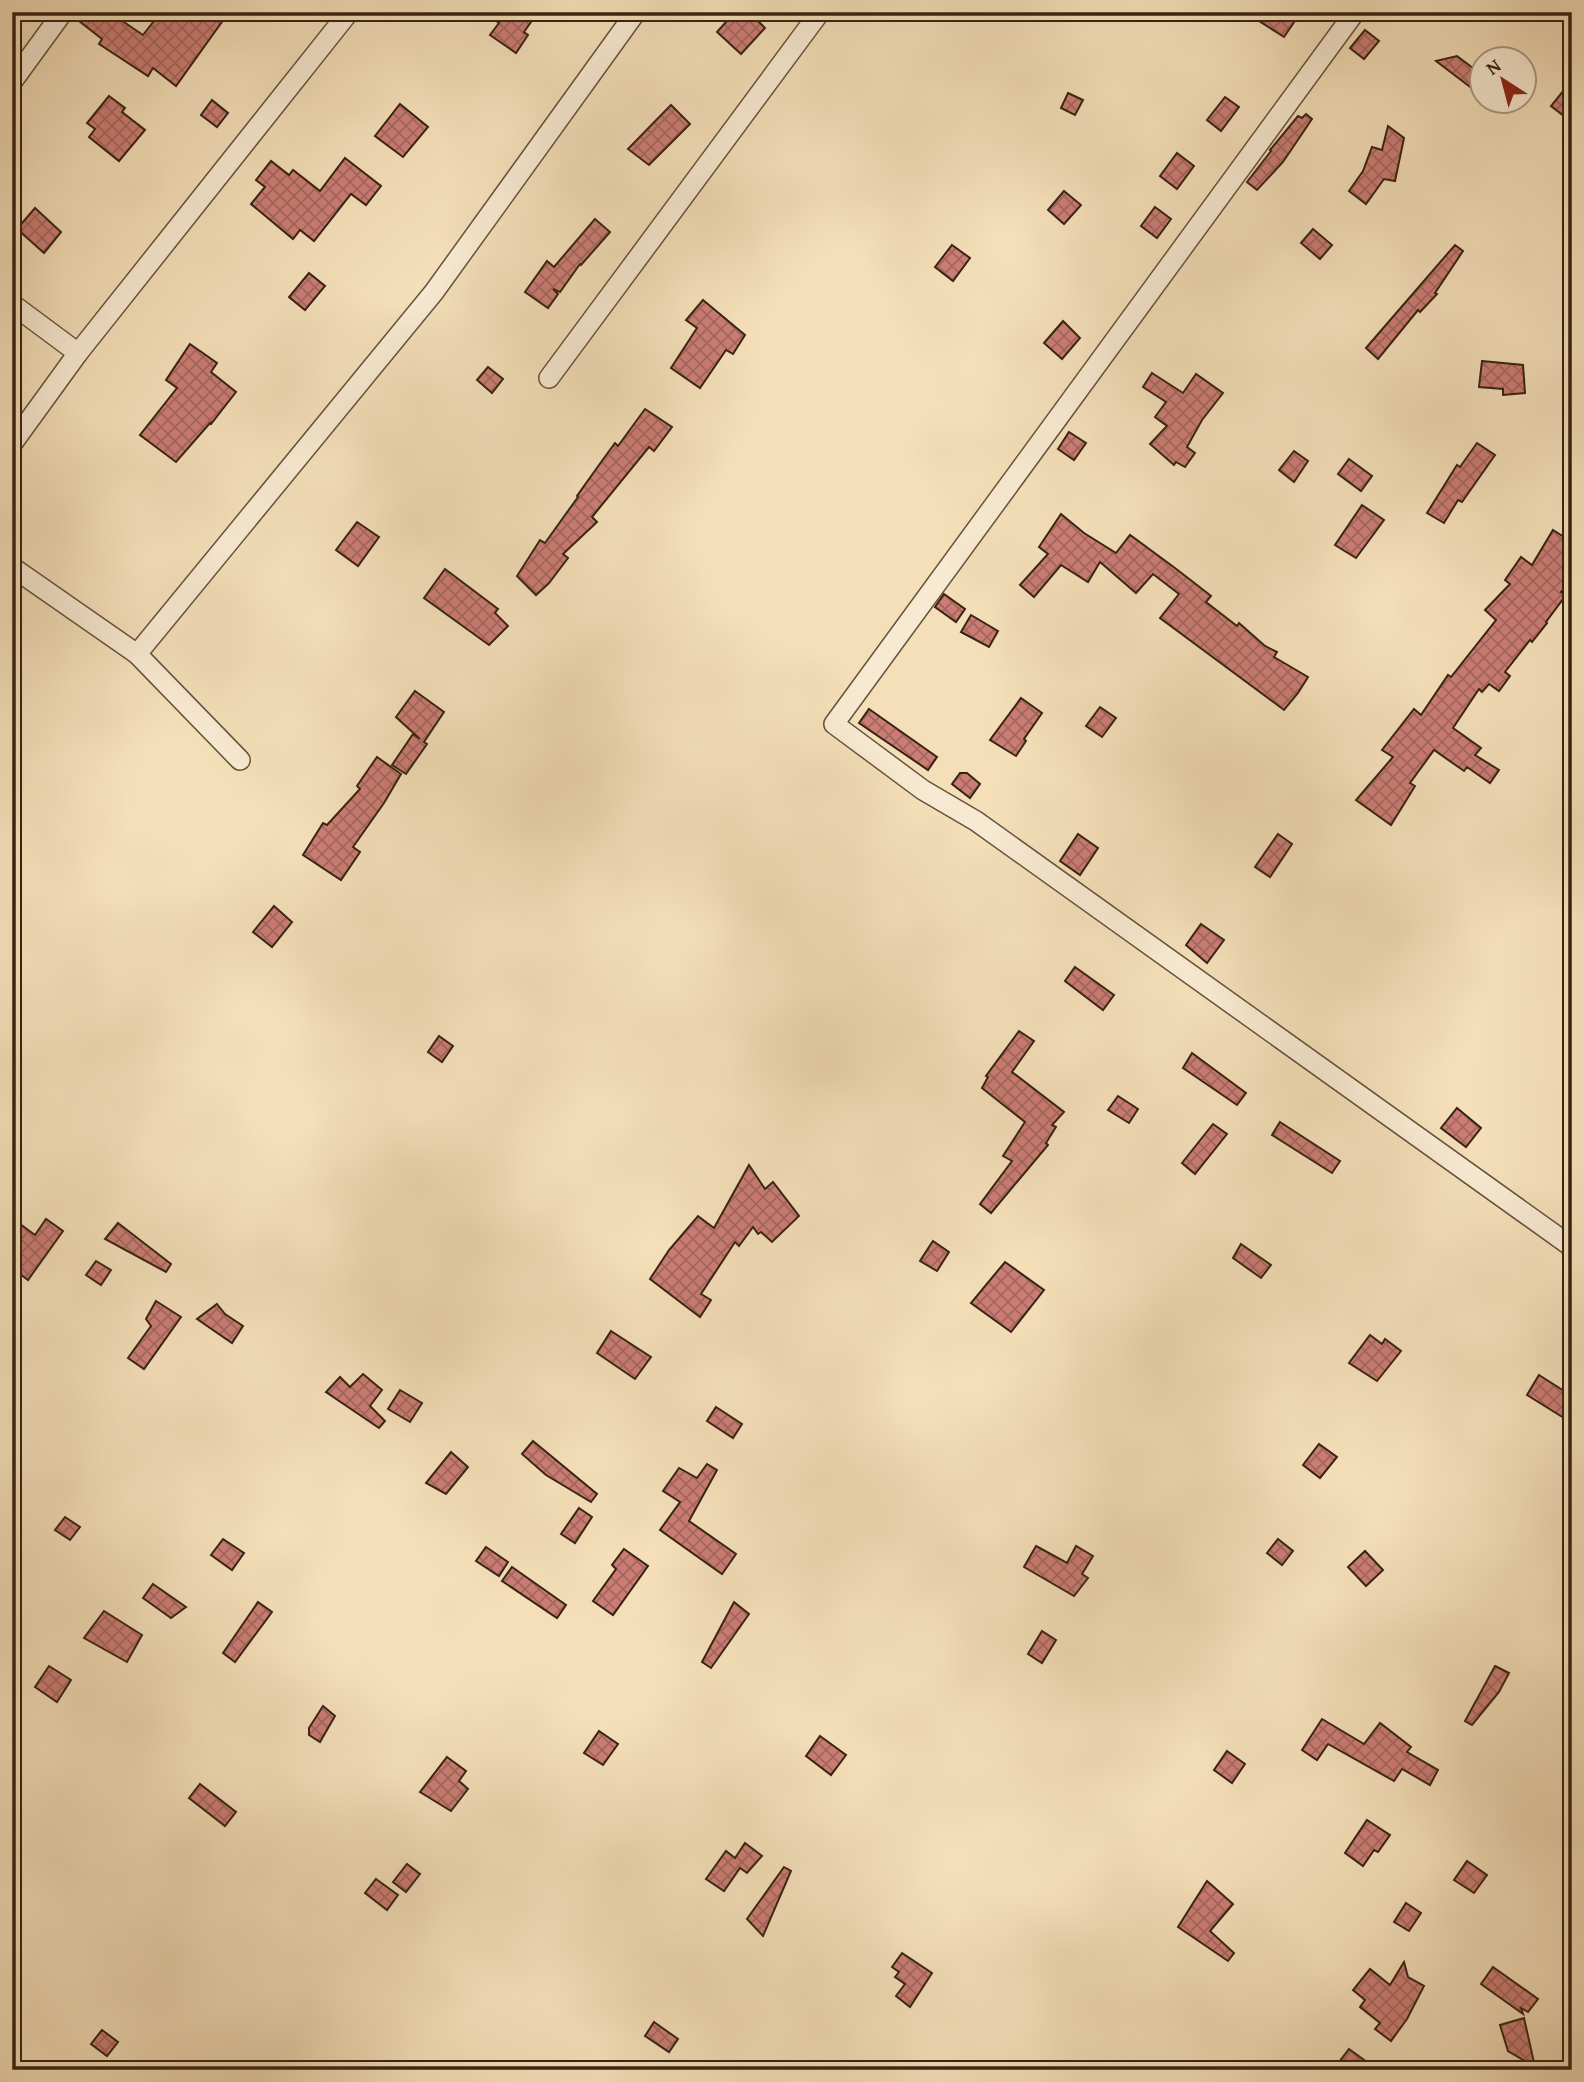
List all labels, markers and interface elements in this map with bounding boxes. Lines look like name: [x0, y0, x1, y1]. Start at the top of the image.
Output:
north arrow: [1468, 46, 1538, 116]
text: N: [1480, 51, 1507, 81]

